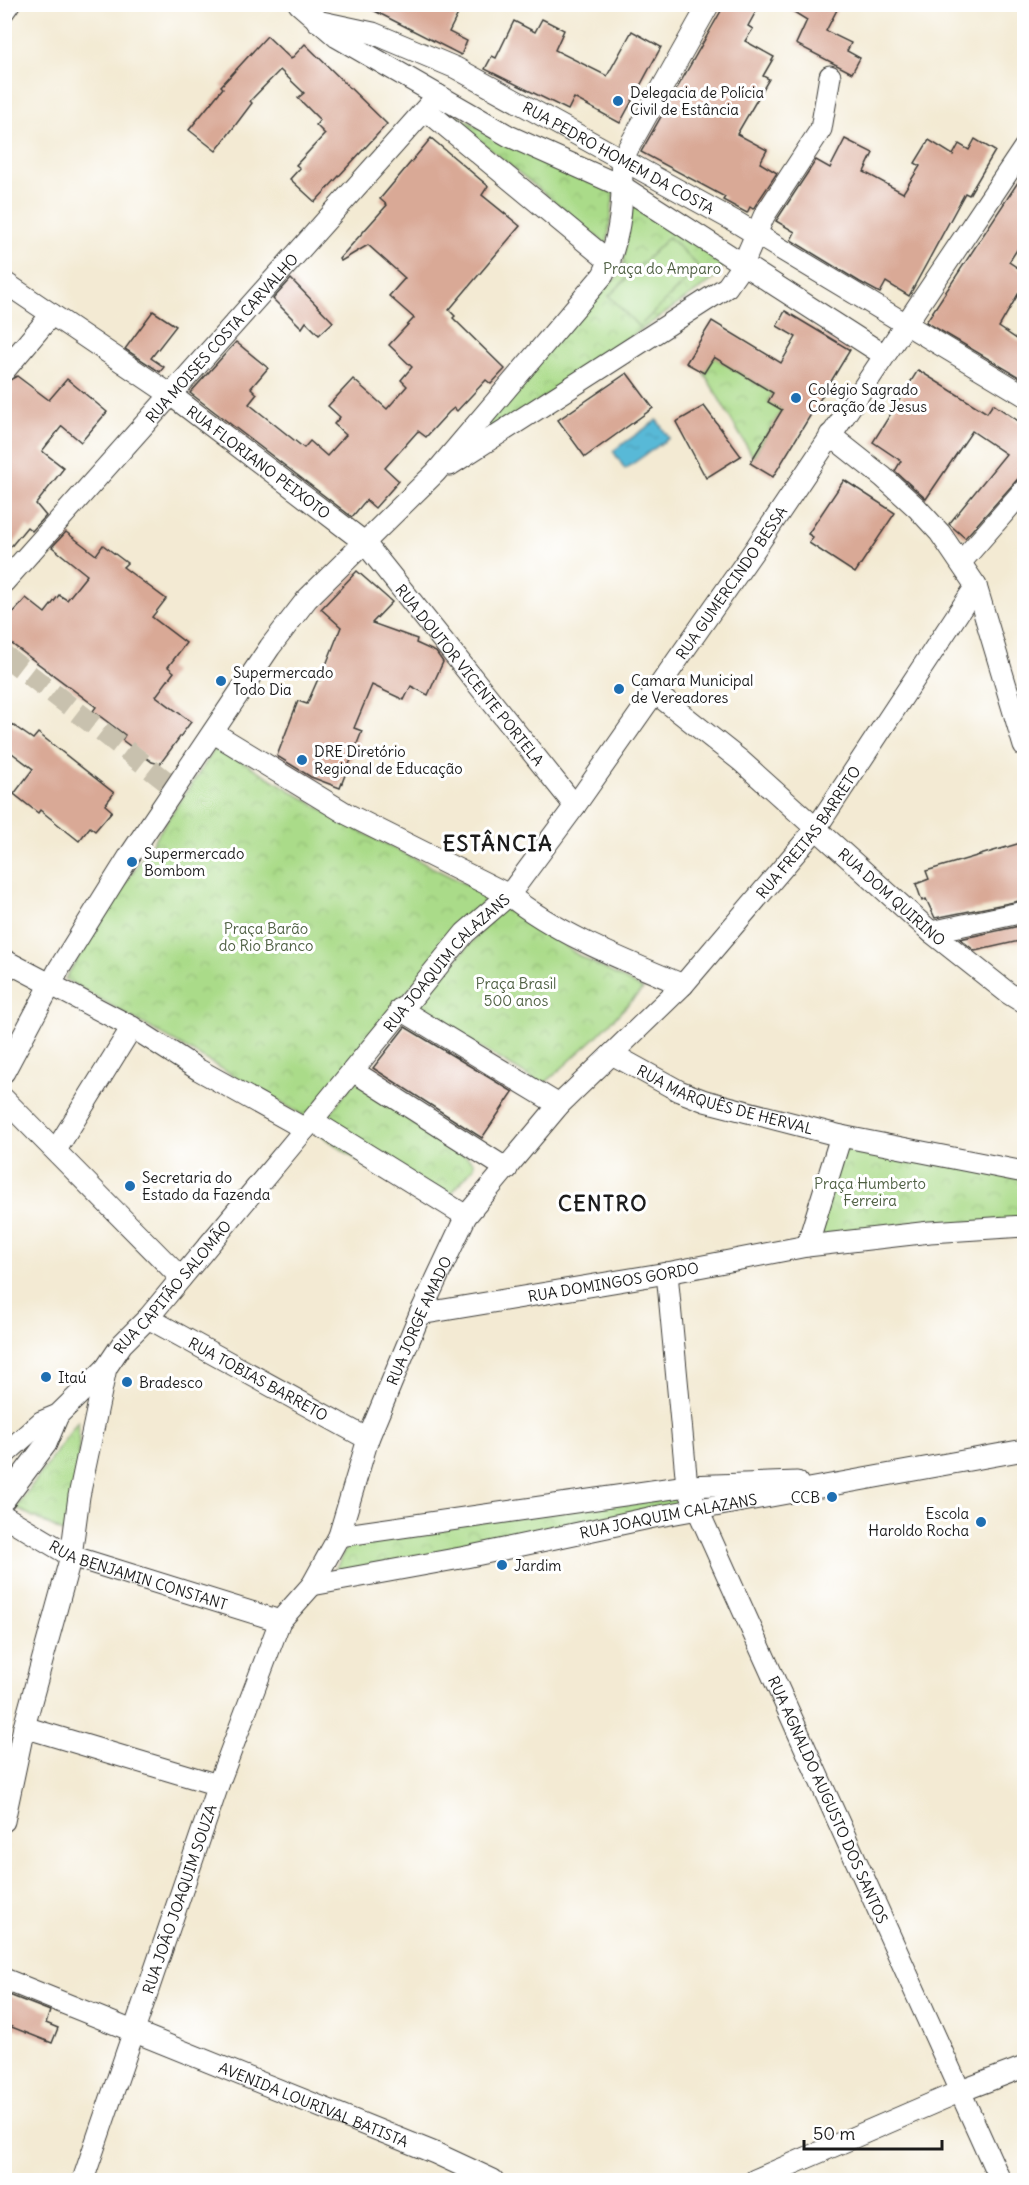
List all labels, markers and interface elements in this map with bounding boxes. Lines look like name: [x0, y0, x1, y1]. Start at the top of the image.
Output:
place label: Delegacia de Polícia Civil de Estância: [630, 83, 764, 119]
marker: Delegacia de Polícia Civil de Estância: [611, 94, 625, 108]
street label: RUA PEDRO HOMEM DA COSTA: [520, 97, 718, 218]
street label: RUA MOISES COSTA CARVALHO: [141, 249, 302, 426]
park label: Praça do Amparo: [603, 259, 721, 278]
place label: Colégio Sagrado Coração de Jesus: [808, 380, 927, 416]
marker: Colégio Sagrado Coração de Jesus: [789, 391, 803, 405]
street label: RUA FLORIANO PEIXOTO: [183, 401, 334, 523]
street label: RUA GUMERCINDO BESSA: [671, 502, 791, 663]
street label: RUA DOUTOR VICENTE PORTELA: [392, 580, 548, 769]
place label: Supermercado Todo Dia: [233, 663, 333, 699]
place label: Camara Municipal de Vereadores: [631, 671, 753, 707]
marker: Supermercado Todo Dia: [214, 674, 228, 688]
marker: Camara Municipal de Vereadores: [612, 682, 626, 696]
place label: DRE Diretório Regional de Educação: [314, 742, 463, 778]
marker: DRE Diretório Regional de Educação: [295, 753, 309, 767]
street label: RUA FREITAS BARRETO: [752, 762, 864, 902]
district label: ESTÂNCIA: [443, 829, 553, 857]
place label: Supermercado Bombom: [144, 844, 244, 880]
street label: RUA DOM QUIRINO: [834, 844, 949, 949]
marker: Supermercado Bombom: [125, 855, 139, 869]
street label: RUA JOAQUIM CALAZANS: [379, 889, 513, 1035]
park label: Praça Barão do Rio Branco: [219, 919, 313, 955]
park label: Praça Brasil 500 anos: [475, 974, 557, 1010]
street label: RUA MARQUÊS DE HERVAL: [634, 1060, 815, 1138]
place label: Secretaria do Estado da Fazenda: [142, 1168, 271, 1204]
park label: Praça Humberto Ferreira: [814, 1174, 926, 1210]
marker: Secretaria do Estado da Fazenda: [123, 1179, 137, 1193]
district label: CENTRO: [558, 1190, 648, 1217]
street label: RUA CAPITÃO SALOMÃO: [109, 1216, 235, 1357]
street label: RUA JORGE AMADO: [382, 1253, 455, 1388]
street label: RUA DOMINGOS GORDO: [526, 1258, 700, 1305]
street label: RUA TOBIAS BARRETO: [185, 1333, 331, 1425]
place label: Itaú: [58, 1368, 87, 1387]
marker: Itaú: [39, 1370, 53, 1384]
place label: Bradesco: [139, 1373, 203, 1392]
marker: Bradesco: [120, 1375, 134, 1389]
place label: CCB: [791, 1488, 820, 1507]
street label: RUA JOAQUIM CALAZANS: [578, 1489, 758, 1542]
marker: CCB: [825, 1490, 839, 1504]
place label: Escola Haroldo Rocha: [868, 1504, 969, 1540]
marker: Escola Haroldo Rocha: [974, 1515, 988, 1529]
street label: RUA BENJAMIN CONSTANT: [46, 1536, 230, 1614]
place label: Jardim: [514, 1556, 561, 1575]
marker: Jardim: [495, 1558, 509, 1572]
street label: RUA AGNALDO AUGUSTO DOS SANTOS: [764, 1673, 892, 1926]
street label: RUA JOÃO JOAQUIM SOUZA: [138, 1802, 220, 1996]
street label: AVENIDA LOURIVAL BATISTA: [216, 2057, 411, 2151]
scale bar: [804, 2113, 942, 2151]
text: 50 m: [813, 2122, 855, 2145]

